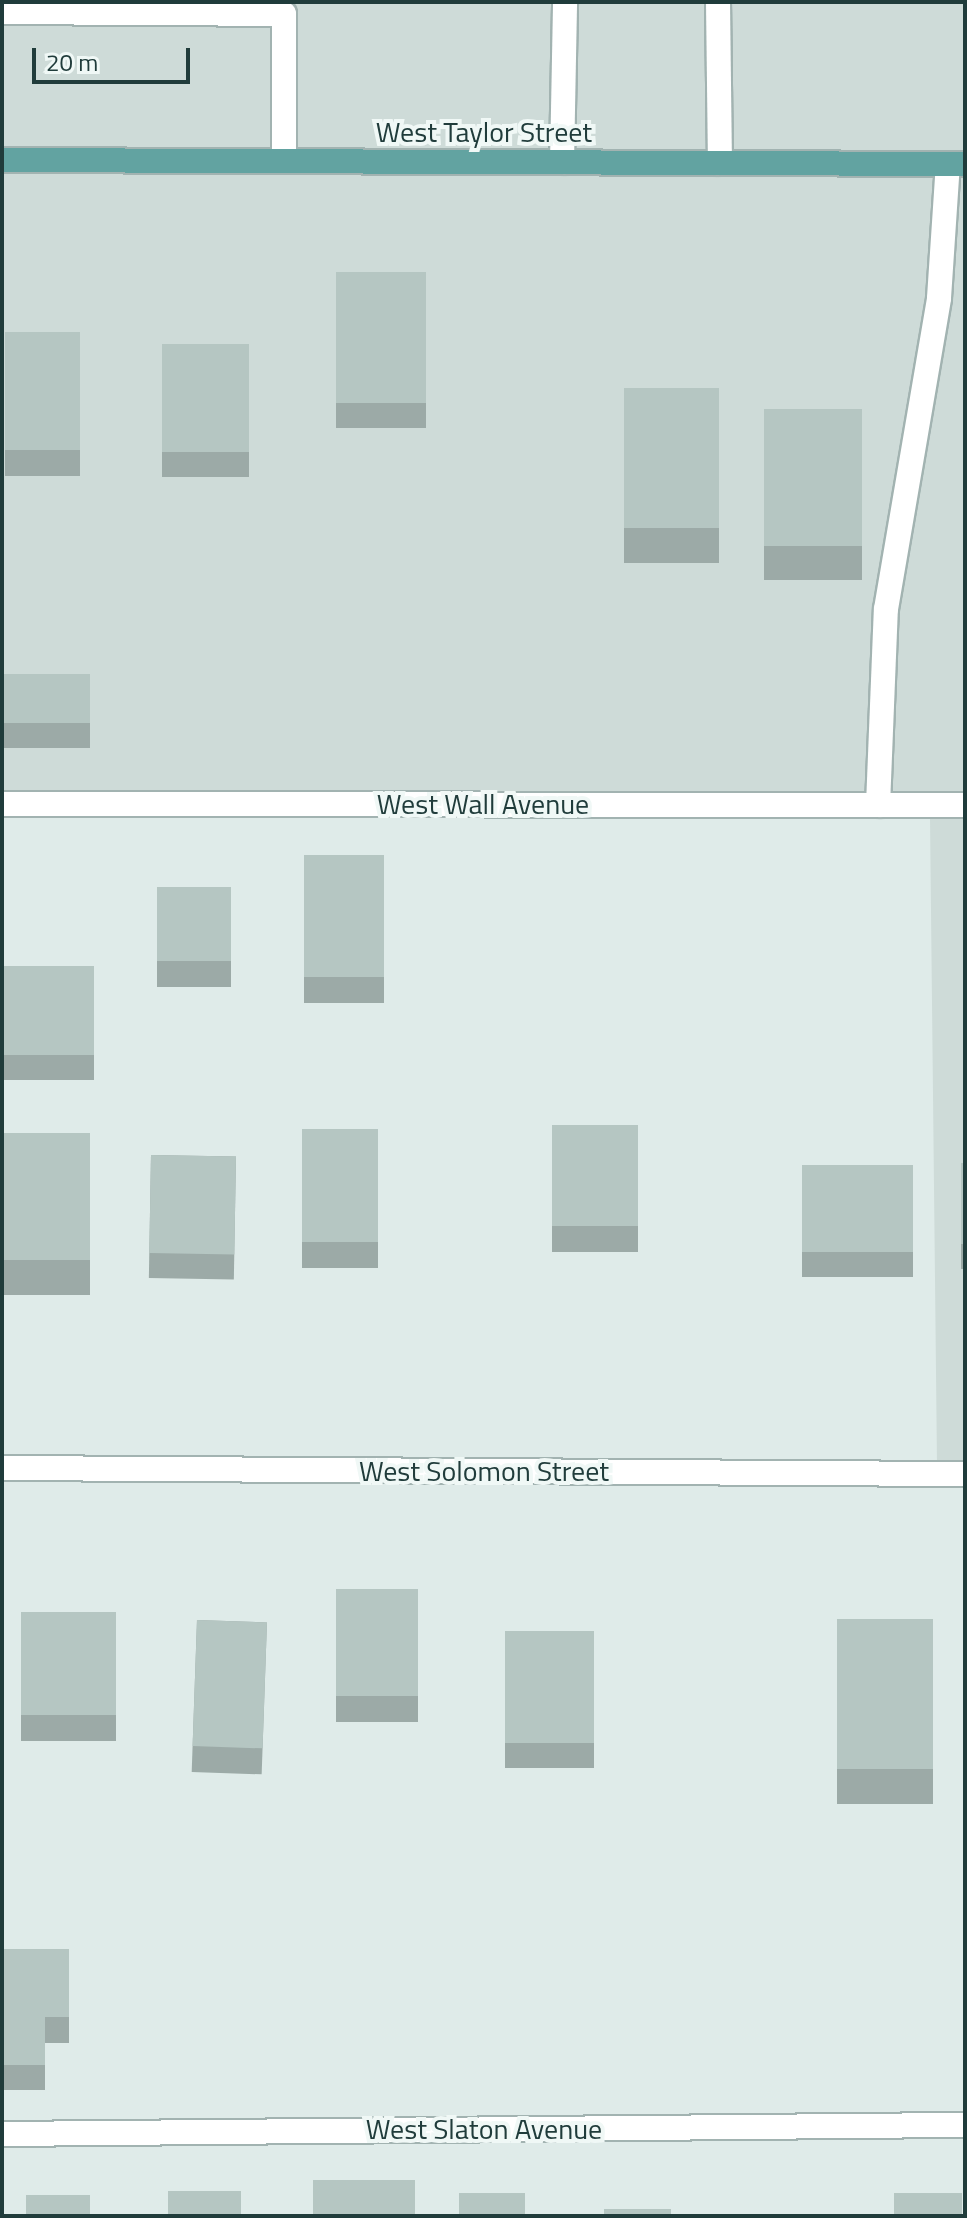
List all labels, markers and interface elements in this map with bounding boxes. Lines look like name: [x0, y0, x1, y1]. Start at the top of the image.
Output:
scale bar: [36, 32, 194, 82]
text: 20 m: [46, 44, 98, 80]
street label: West Taylor Street: [376, 115, 592, 149]
street label: West Wall Avenue: [377, 787, 589, 821]
street label: West Solomon Street: [359, 1454, 609, 1488]
street label: West Slaton Avenue: [366, 2112, 602, 2146]

